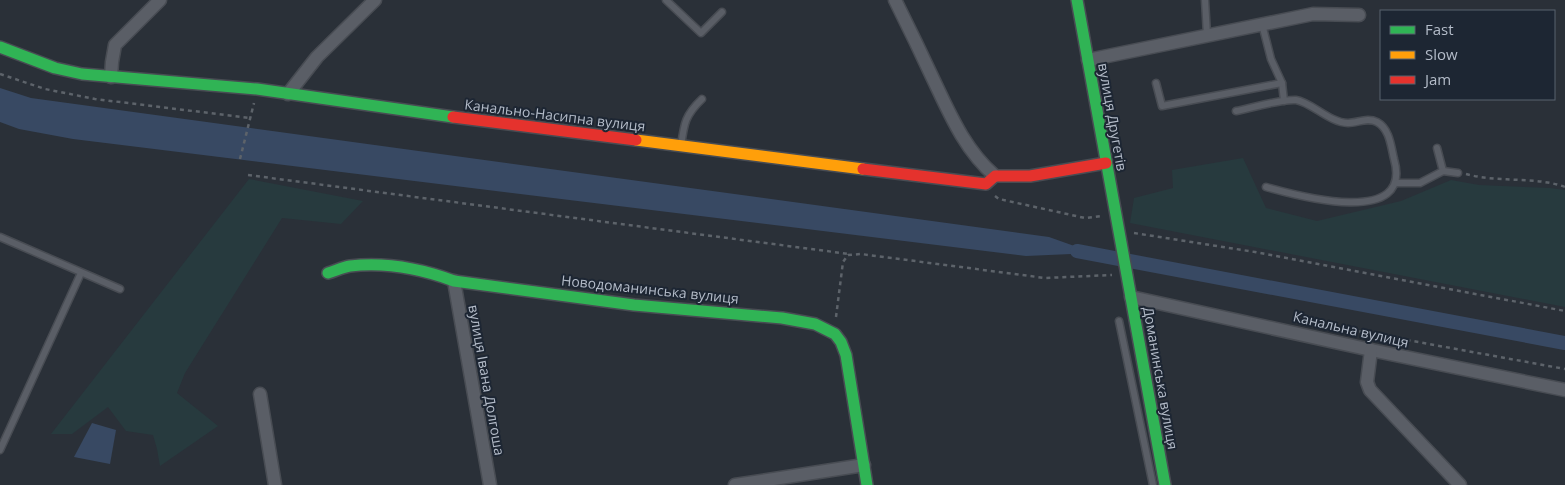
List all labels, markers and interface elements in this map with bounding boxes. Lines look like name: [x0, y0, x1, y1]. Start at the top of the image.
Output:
legend: [1380, 10, 1555, 100]
text: Fast: [1425, 19, 1454, 39]
text: Slow: [1425, 44, 1458, 64]
street label: вулиця Другетів: [1094, 62, 1132, 172]
text: Jam: [1423, 69, 1451, 89]
street label: Канально-Насипна вулиця: [463, 94, 647, 136]
street label: Новодоманинська вулиця: [560, 270, 740, 308]
street label: вулиця Івана Долгоша: [464, 303, 510, 457]
street label: Доманинська вулиця: [1139, 305, 1183, 451]
street label: Канальна вулиця: [1291, 306, 1411, 352]

